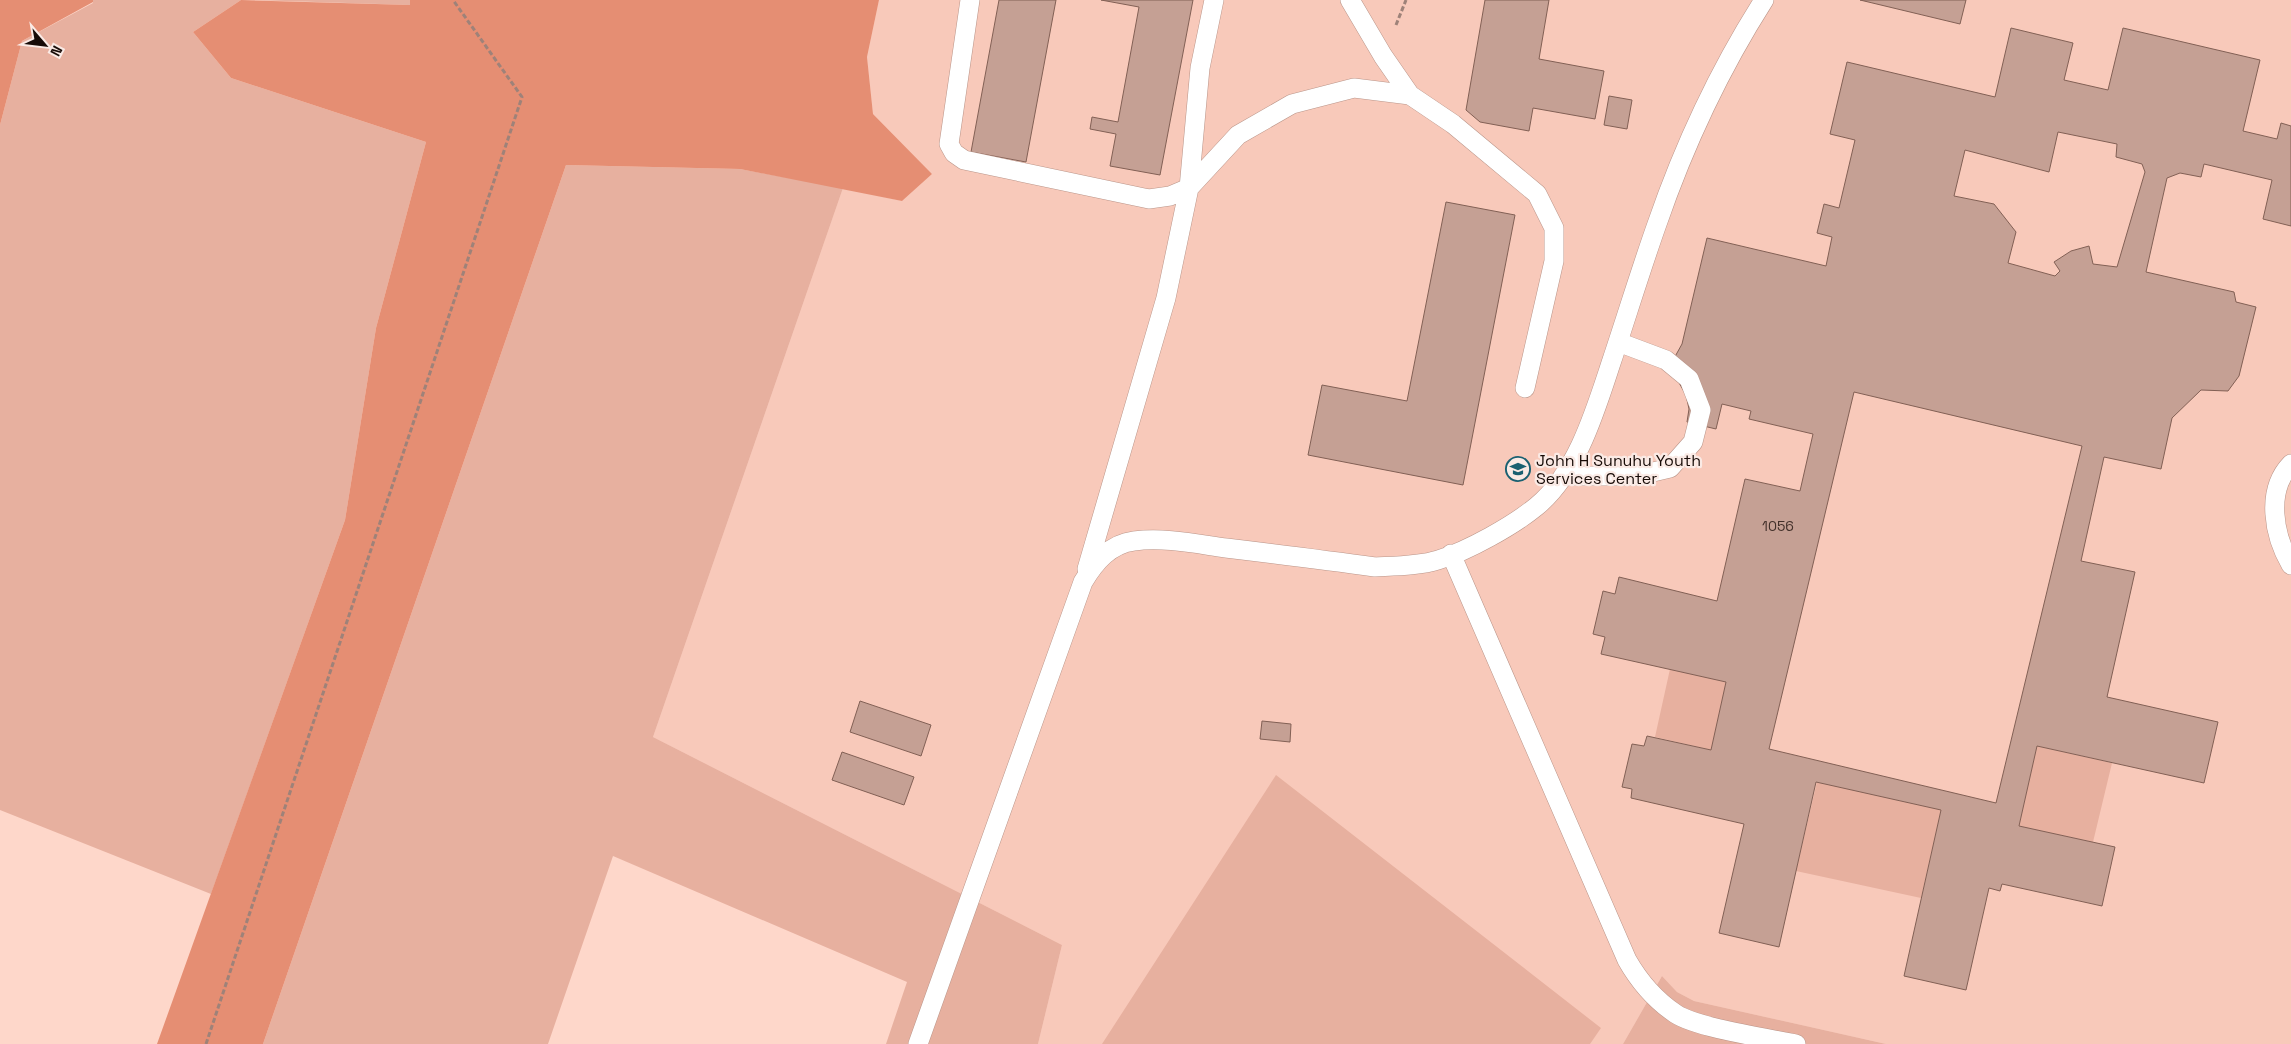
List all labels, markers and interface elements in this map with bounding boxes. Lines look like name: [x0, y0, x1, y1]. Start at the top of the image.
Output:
north arrow: [20, 20, 70, 70]
text: N: [46, 43, 67, 59]
place label: John H Sunuhu Youth Services Center: [1536, 450, 1701, 489]
school or university icon: John H Sunuhu Youth Services Center: [1505, 456, 1531, 482]
house number: 1056: [1762, 517, 1794, 535]

